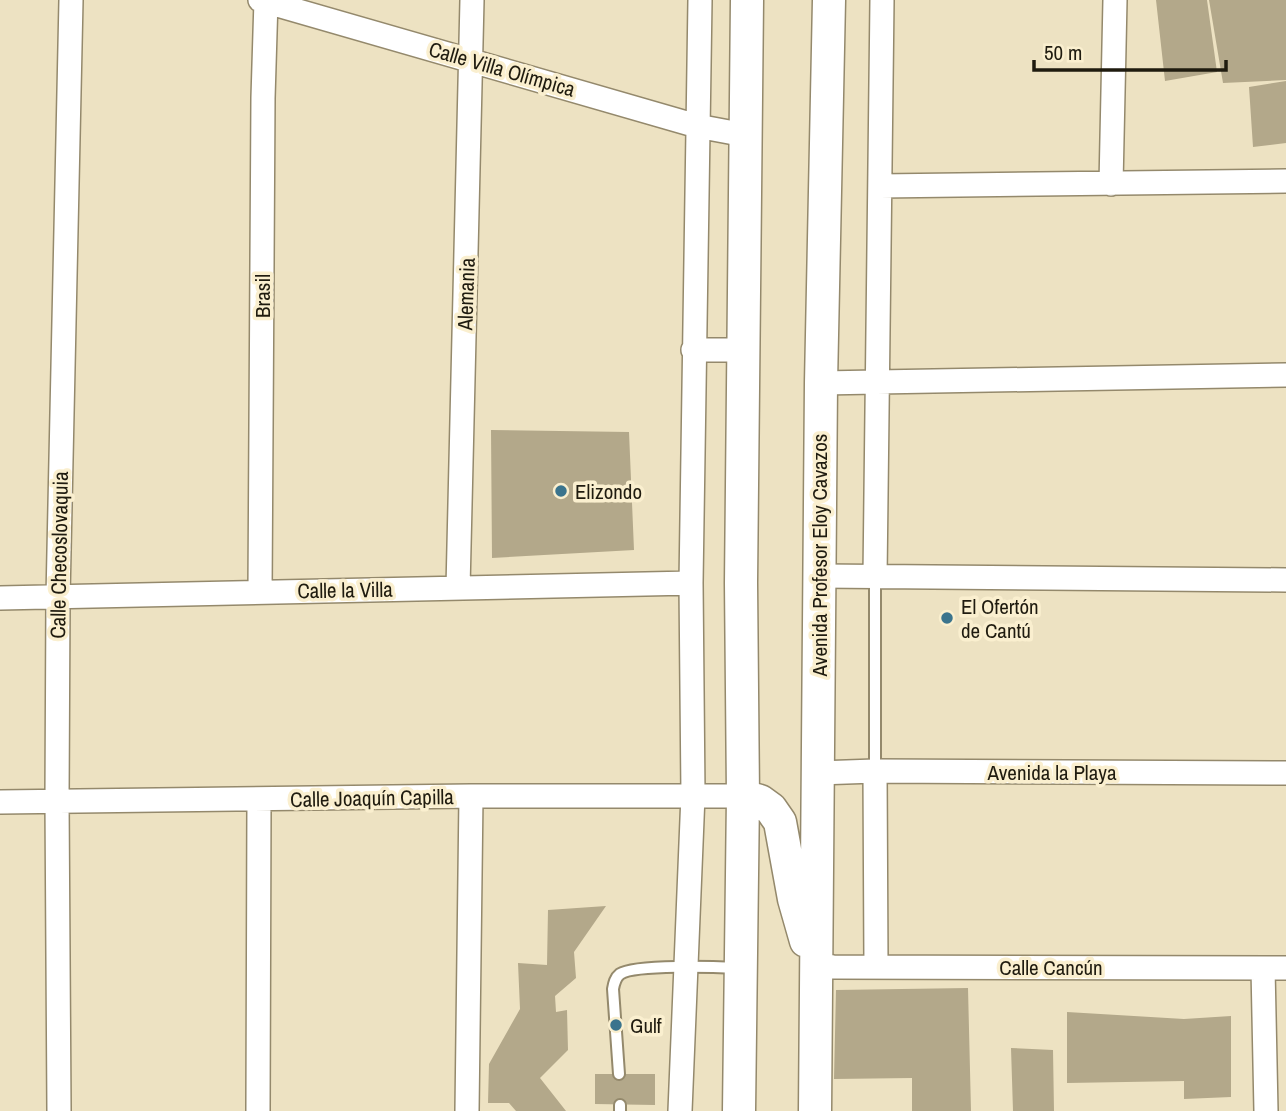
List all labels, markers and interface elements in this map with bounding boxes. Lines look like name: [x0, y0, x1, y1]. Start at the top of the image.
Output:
scale bar: [1034, 28, 1226, 72]
street label: Calle Villa Olímpica: [425, 34, 579, 104]
text: 50 m: [1044, 38, 1082, 67]
street label: Alemania: [450, 257, 482, 332]
street label: Brasil: [248, 274, 277, 318]
street label: Avenida Profesor Eloy Cavazos: [805, 434, 834, 677]
street label: Calle Checoslovaquia: [43, 471, 75, 639]
place label: Elizondo: [575, 477, 642, 506]
marker: Elizondo: [553, 483, 569, 499]
street label: Calle la Villa: [297, 575, 393, 605]
place label: El Ofertón de Cantú: [961, 592, 1039, 645]
marker: El Ofertón de Cantú: [939, 610, 955, 626]
street label: Avenida la Playa: [987, 758, 1117, 787]
street label: Calle Joaquín Capilla: [290, 782, 454, 814]
street label: Calle Cancún: [999, 953, 1103, 982]
place label: Gulf: [630, 1011, 662, 1040]
marker: Gulf: [608, 1017, 624, 1033]

